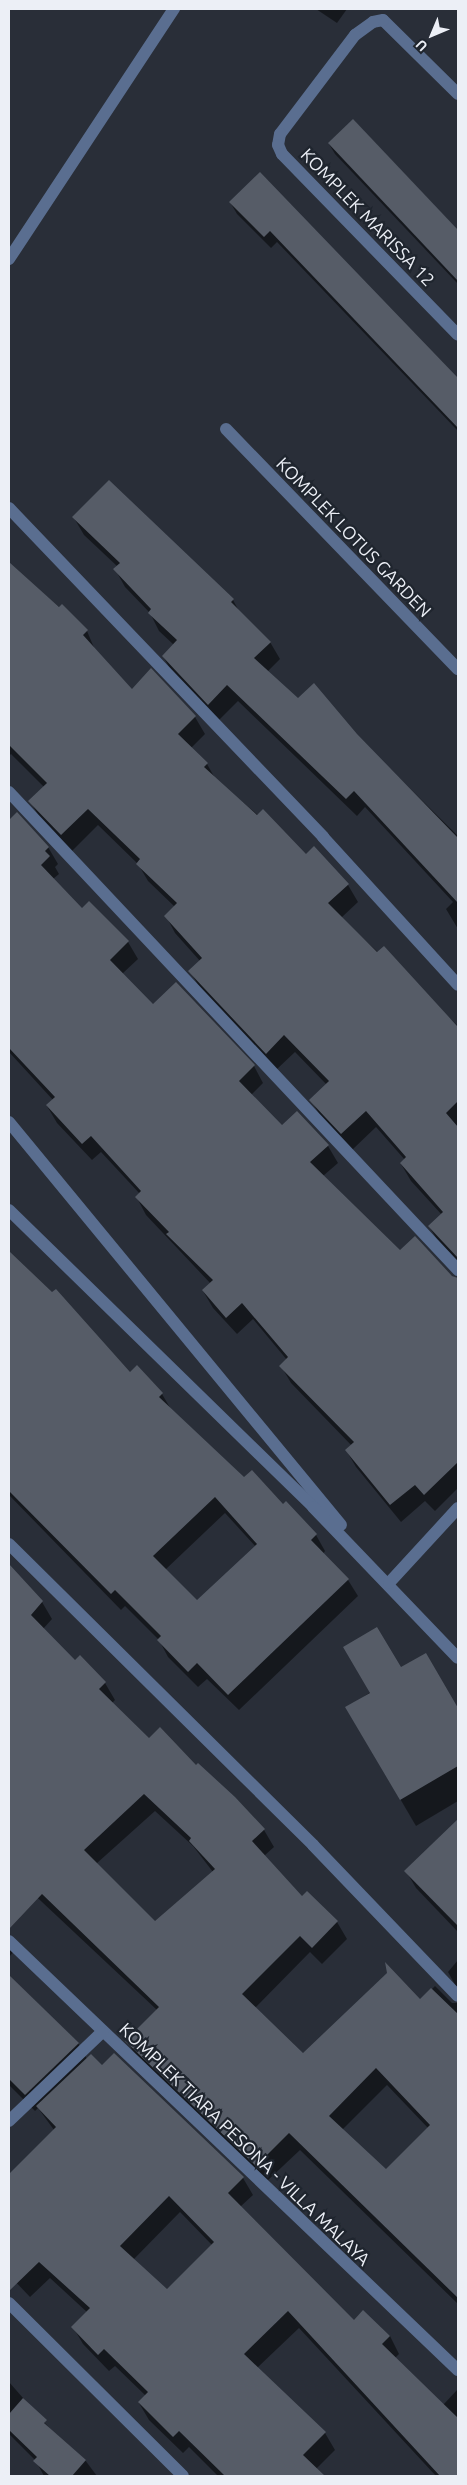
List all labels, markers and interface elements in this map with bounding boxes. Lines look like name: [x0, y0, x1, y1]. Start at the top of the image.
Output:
north arrow: [407, 10, 457, 60]
text: U: [412, 36, 431, 55]
street label: KOMPLEK MARISSA 12: [297, 144, 439, 290]
street label: KOMPLEK LOTUS GARDEN: [272, 453, 436, 621]
street label: KOMPLEK TIARA PESONA - VILLA MALAYA: [115, 2018, 375, 2270]

